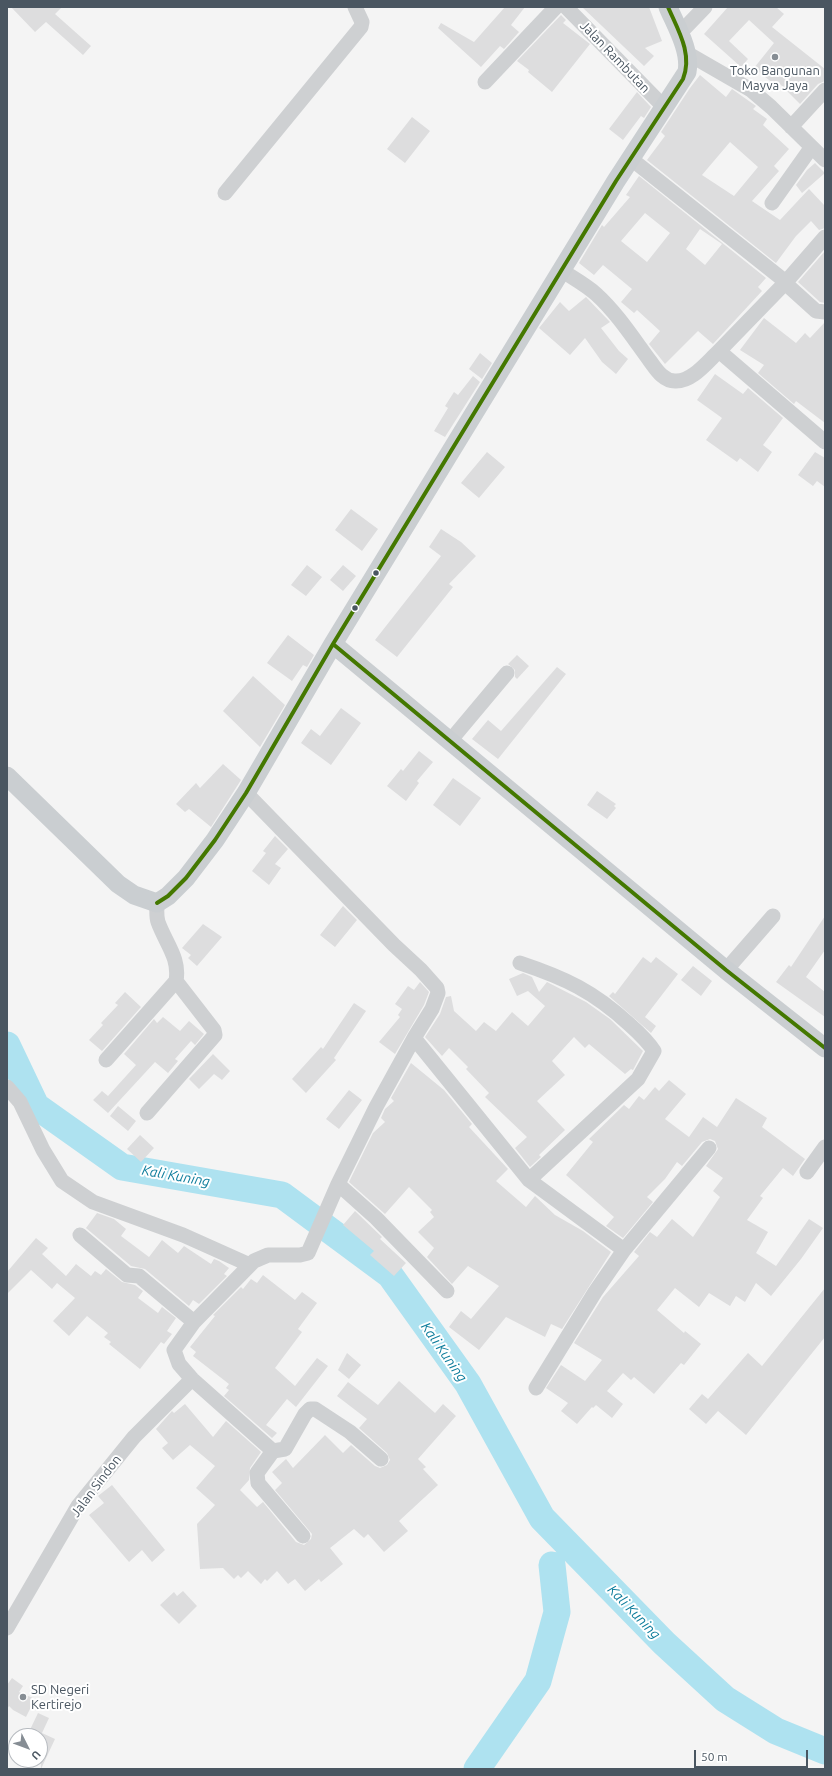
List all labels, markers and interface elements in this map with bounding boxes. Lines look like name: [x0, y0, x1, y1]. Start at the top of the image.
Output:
street label: Jalan Rambutan: [577, 18, 653, 96]
marker: Toko Bangunan Mayva Jaya: [770, 52, 780, 62]
place label: Toko Bangunan Mayva Jaya: [730, 63, 820, 94]
unlabelled marker: [371, 568, 381, 578]
unlabelled marker: [350, 603, 360, 613]
water label: Kali Kuning: [141, 1162, 211, 1190]
water label: Kali Kuning: [417, 1319, 471, 1385]
street label: Jalan Sindon: [68, 1452, 124, 1520]
water label: Kali Kuning: [604, 1581, 664, 1643]
place label: SD Negeri Kertirejo: [31, 1682, 89, 1713]
marker: SD Negeri Kertirejo: [18, 1692, 28, 1702]
north arrow: [8, 1728, 48, 1768]
scale bar: [696, 1742, 810, 1768]
text: U: [29, 1748, 43, 1762]
text: 50 m: [701, 1750, 728, 1763]

